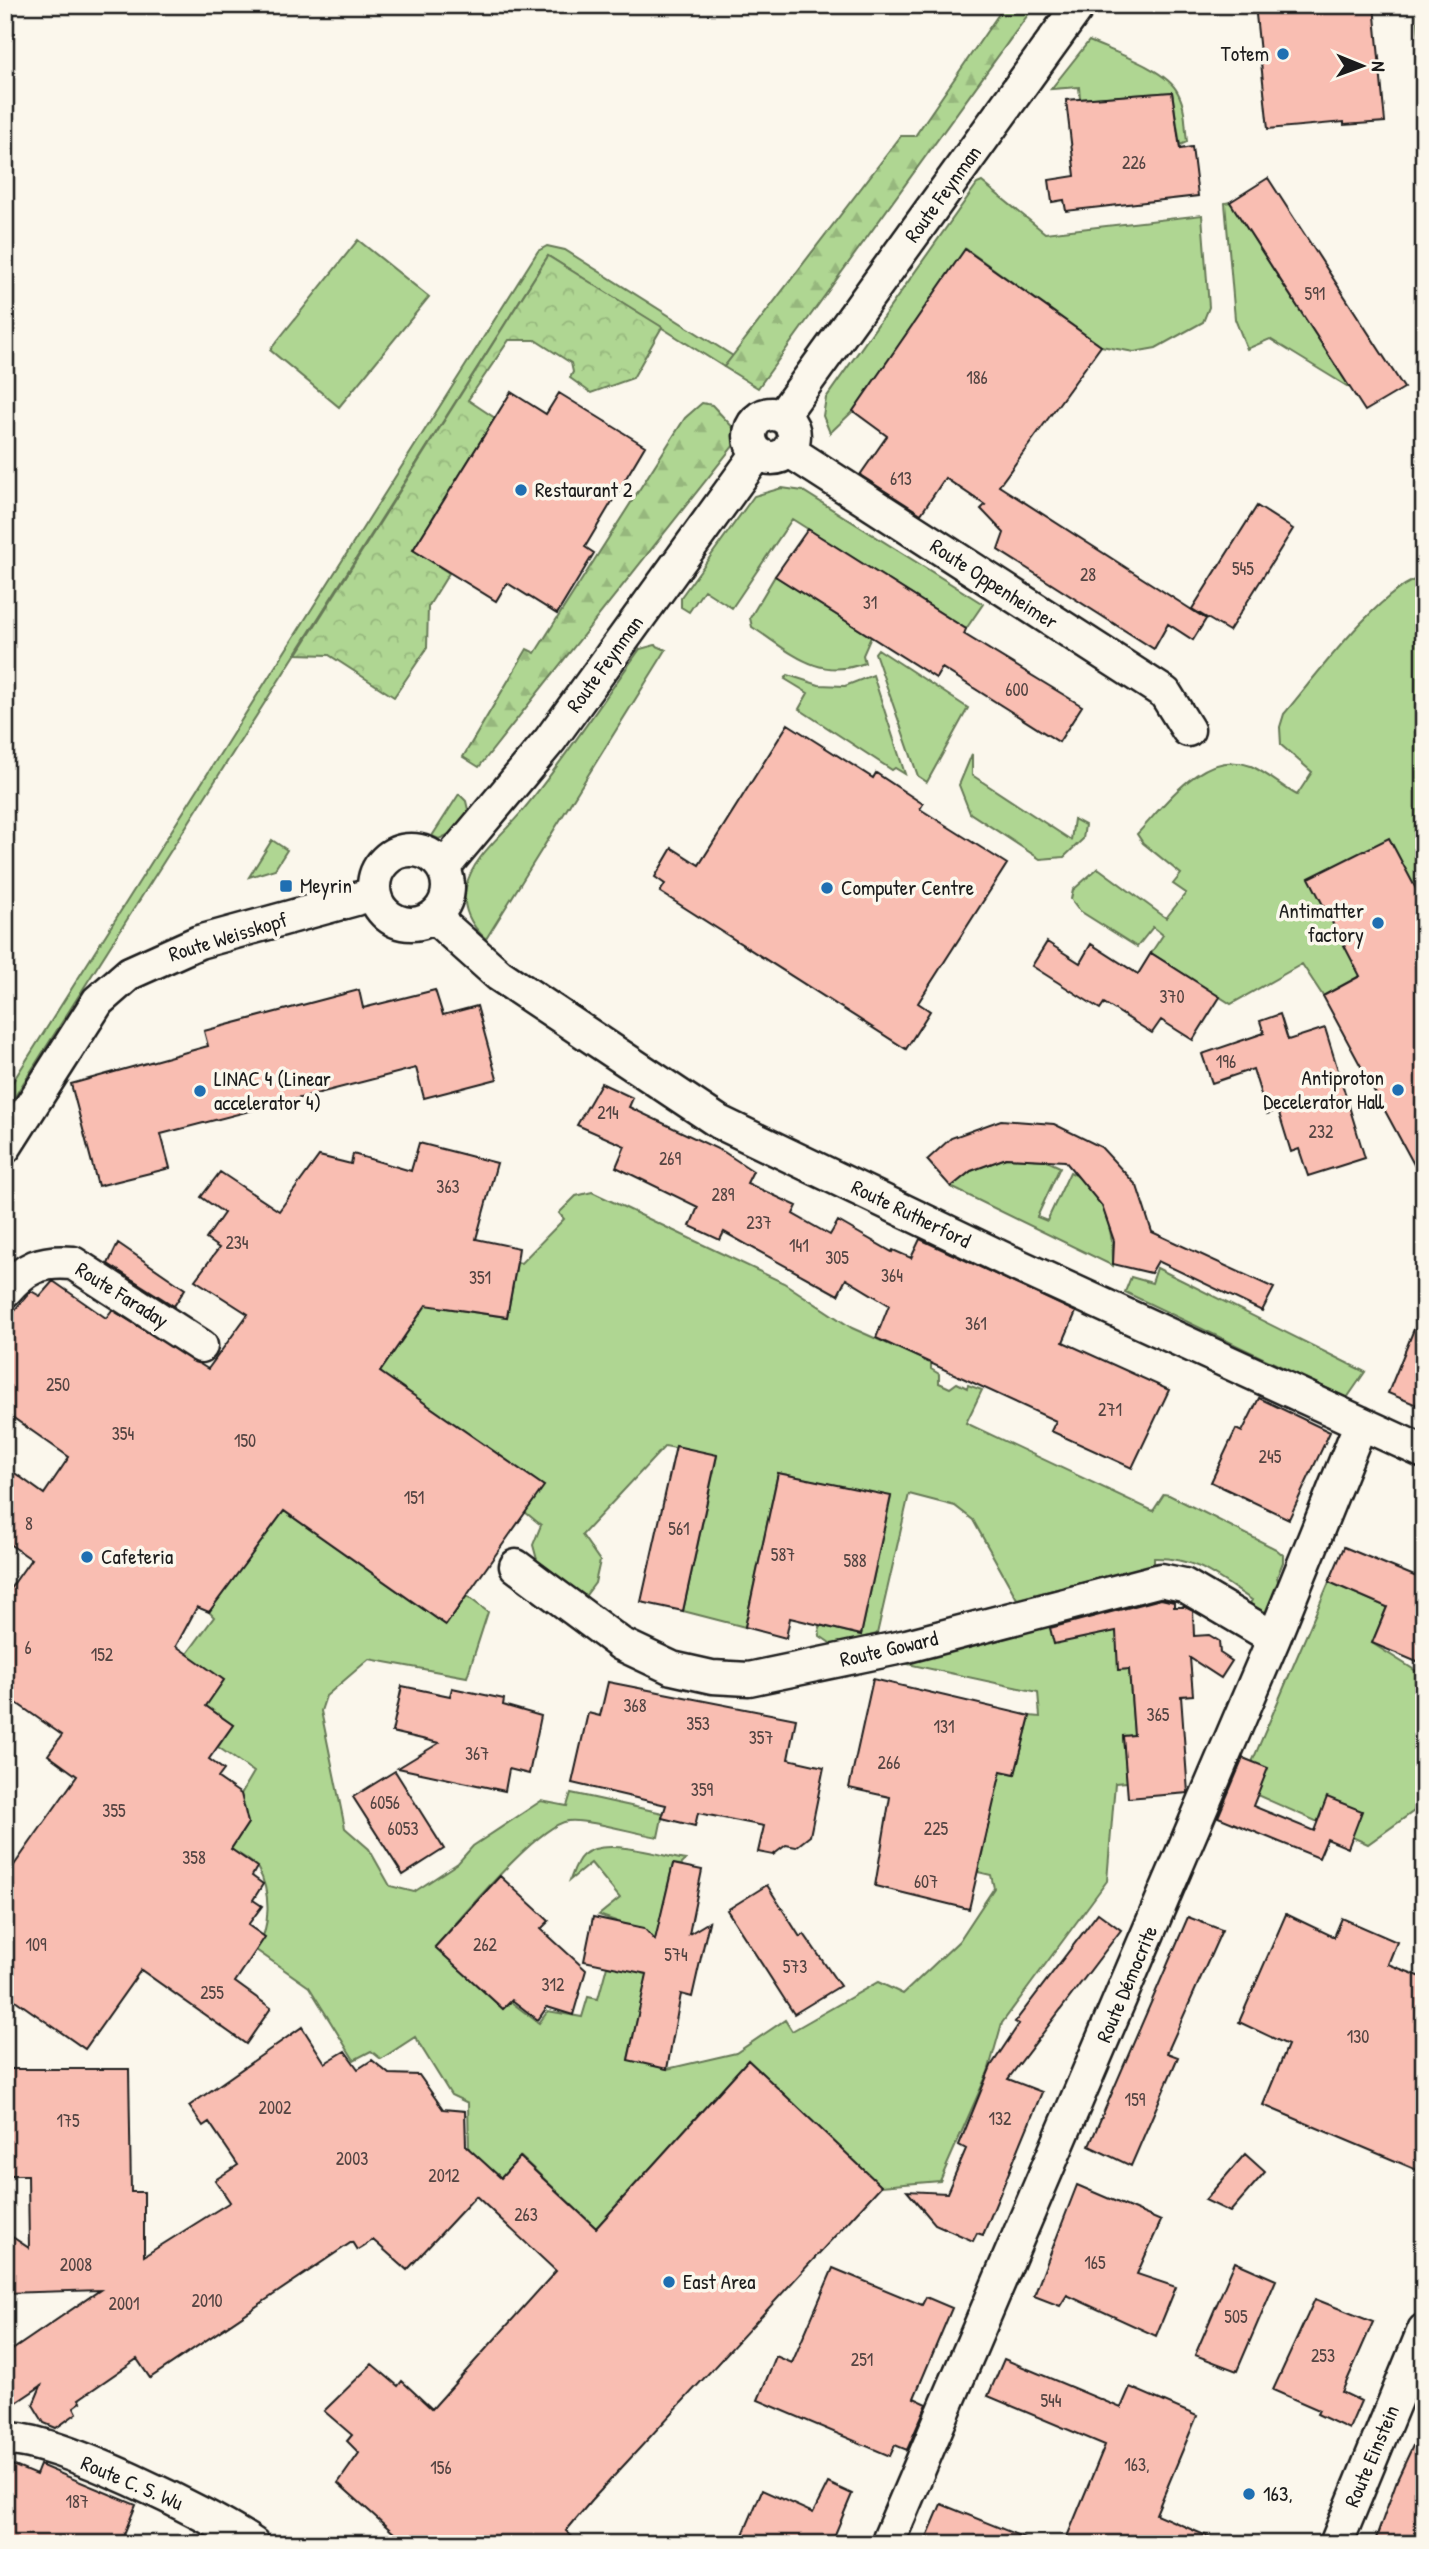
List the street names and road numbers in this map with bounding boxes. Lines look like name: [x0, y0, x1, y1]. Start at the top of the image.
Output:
street label: Route Feynman: [898, 139, 988, 248]
street label: Route Oppenheimer: [925, 531, 1064, 636]
street label: Route Feynman: [560, 609, 650, 718]
street label: Route Weisskopf: [165, 905, 291, 968]
street label: Route Rutherford: [847, 1172, 976, 1255]
street label: Route Faraday: [70, 1255, 174, 1335]
street label: Route Goward: [837, 1623, 941, 1674]
street label: Route Démocrite: [1089, 1921, 1164, 2047]
street label: Route Einstein: [1337, 2400, 1406, 2511]
street label: Route C. S. Wu: [77, 2448, 188, 2517]

